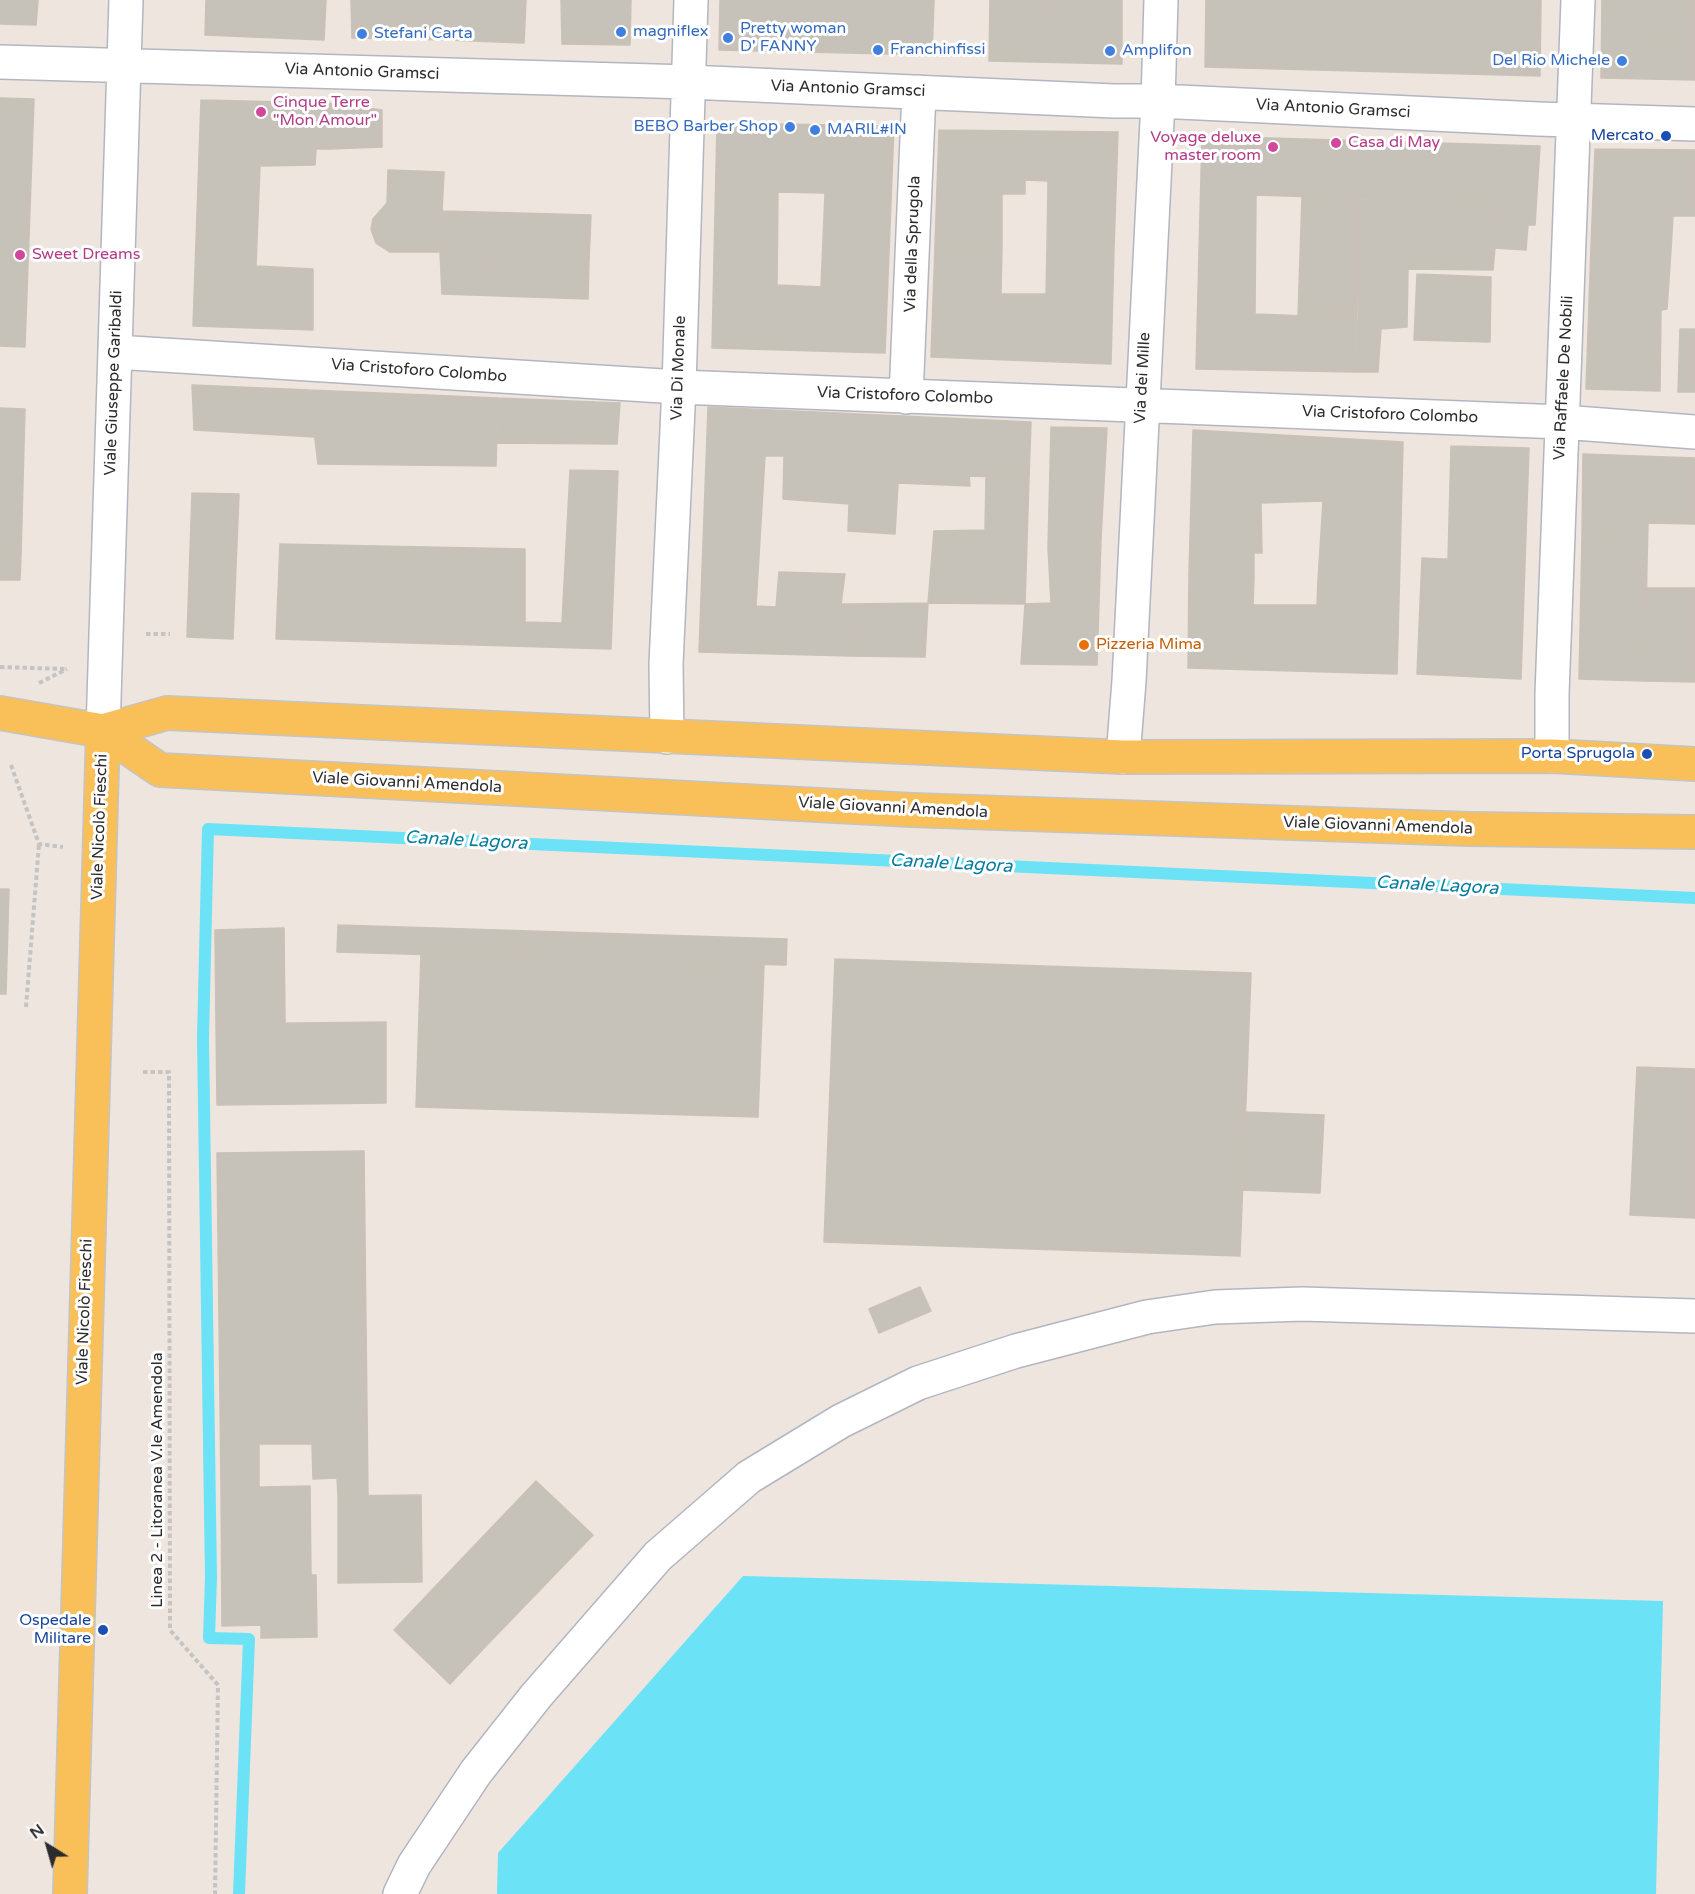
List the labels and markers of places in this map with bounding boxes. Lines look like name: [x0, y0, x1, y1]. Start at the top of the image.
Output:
place label: Pretty woman D' FANNY: [740, 19, 846, 57]
place label: magniflex: [633, 22, 708, 42]
place label: Stefani Carta: [374, 24, 473, 44]
marker: magniflex: [614, 25, 628, 39]
marker: Stefani Carta: [355, 27, 369, 41]
marker: Pretty woman D' FANNY: [721, 31, 735, 45]
place label: Franchinfissi: [890, 40, 985, 60]
place label: Amplifon: [1122, 41, 1192, 61]
marker: Franchinfissi: [871, 43, 885, 57]
marker: Amplifon: [1103, 44, 1117, 58]
place label: Del Rio Michele: [1492, 51, 1610, 71]
marker: Del Rio Michele: [1615, 54, 1629, 68]
place label: Cinque Terre "Mon Amour": [273, 93, 377, 131]
marker: Cinque Terre "Mon Amour": [254, 105, 268, 119]
place label: BEBO Barber Shop: [634, 117, 778, 137]
marker: BEBO Barber Shop: [783, 120, 797, 134]
place label: MARIL#IN: [827, 120, 907, 140]
marker: MARIL#IN: [808, 123, 822, 137]
place label: Mercato: [1591, 126, 1654, 146]
place label: Voyage deluxe master room: [1150, 128, 1261, 166]
marker: Mercato: [1659, 129, 1673, 143]
place label: Casa di May: [1348, 133, 1440, 153]
marker: Casa di May: [1329, 136, 1343, 150]
marker: Voyage deluxe master room: [1266, 140, 1280, 154]
place label: Sweet Dreams: [32, 245, 140, 265]
marker: Sweet Dreams: [13, 248, 27, 262]
place label: Pizzeria Mima: [1096, 635, 1202, 655]
marker: Pizzeria Mima: [1077, 638, 1091, 652]
place label: Porta Sprugola: [1521, 744, 1635, 764]
marker: Porta Sprugola: [1640, 747, 1654, 761]
place label: Ospedale Militare: [19, 1611, 91, 1649]
marker: Ospedale Militare: [96, 1623, 110, 1637]

